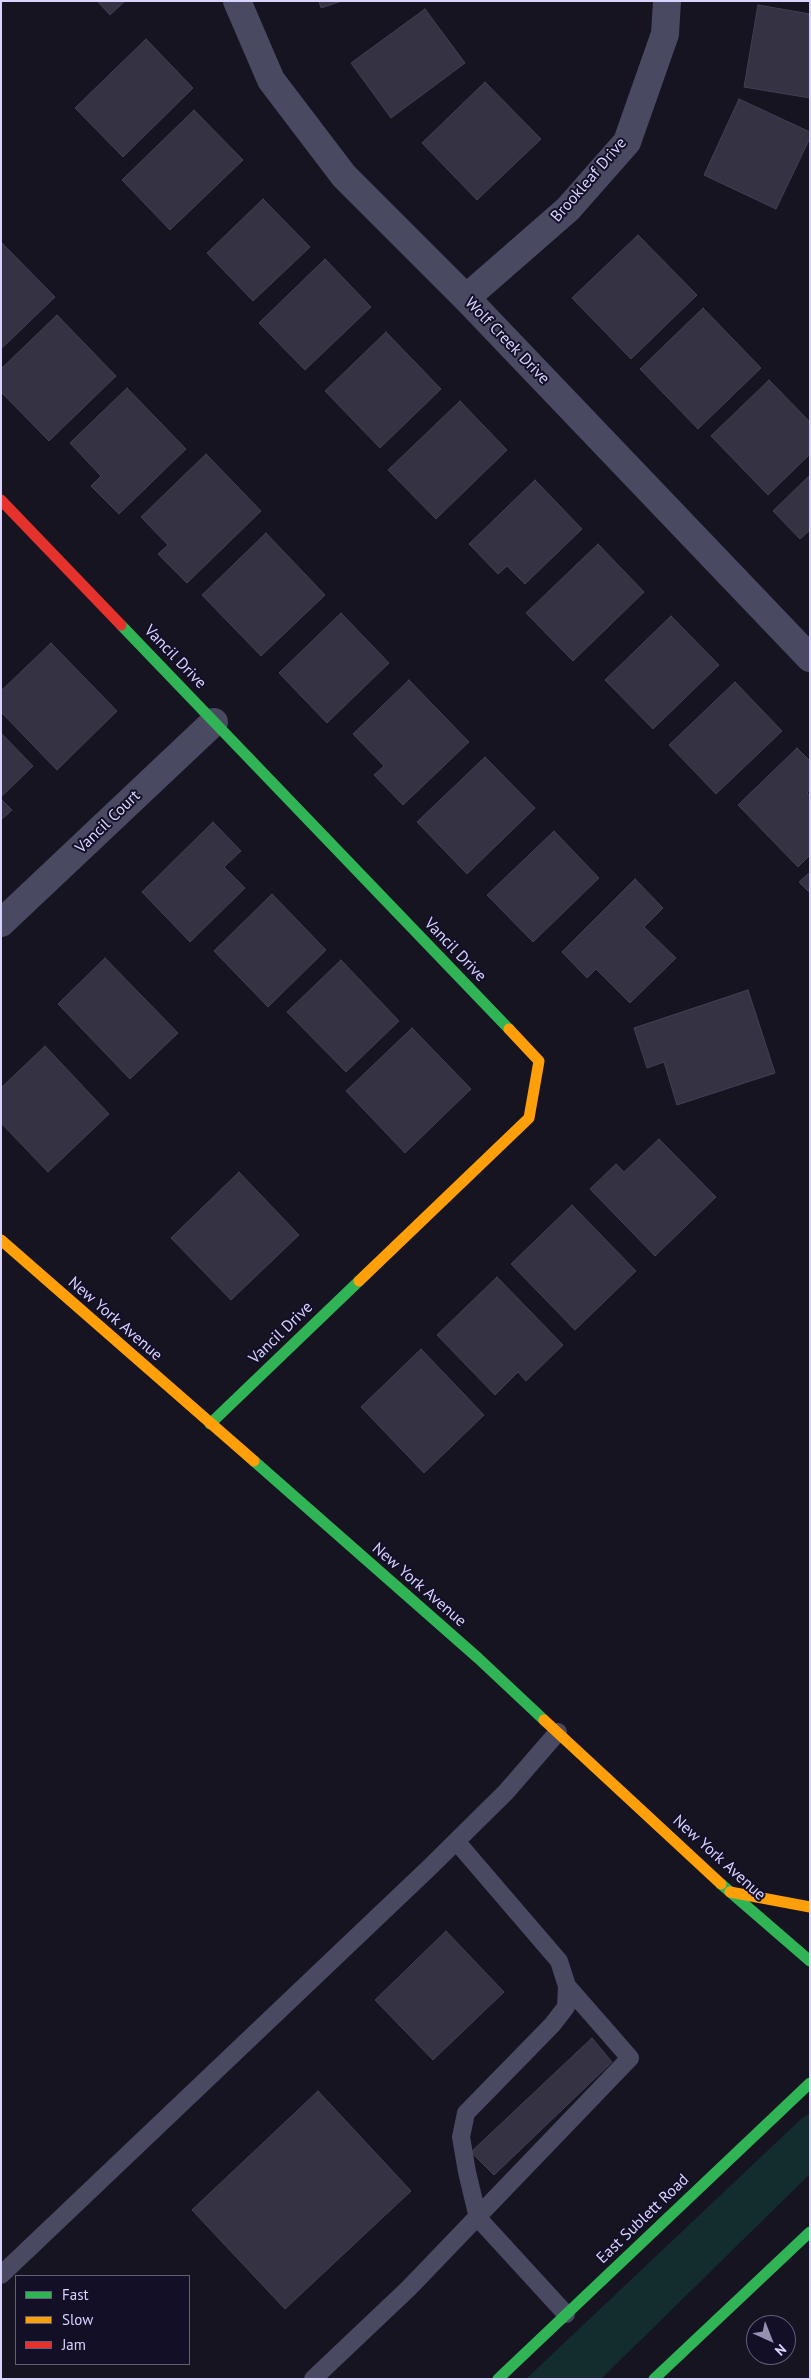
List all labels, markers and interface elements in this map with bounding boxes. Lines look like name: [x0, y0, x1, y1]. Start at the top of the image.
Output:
street label: Brookleaf Drive: [547, 134, 631, 226]
street label: Wolf Creek Drive: [461, 294, 553, 388]
street label: Vancil Drive: [140, 621, 210, 693]
street label: Vancil Court: [72, 786, 144, 858]
street label: Vancil Drive: [420, 914, 490, 986]
street label: New York Avenue: [64, 1273, 166, 1365]
street label: Vancil Drive: [245, 1298, 317, 1368]
street label: New York Avenue: [368, 1539, 470, 1631]
street label: New York Avenue: [669, 1811, 769, 1905]
street label: East Sublett Road: [593, 2170, 693, 2268]
legend: [15, 2275, 190, 2365]
text: Fast: [62, 2285, 89, 2304]
text: Slow: [62, 2310, 93, 2329]
north arrow: [746, 2315, 796, 2365]
text: Jam: [62, 2335, 86, 2354]
text: N: [771, 2340, 790, 2360]

